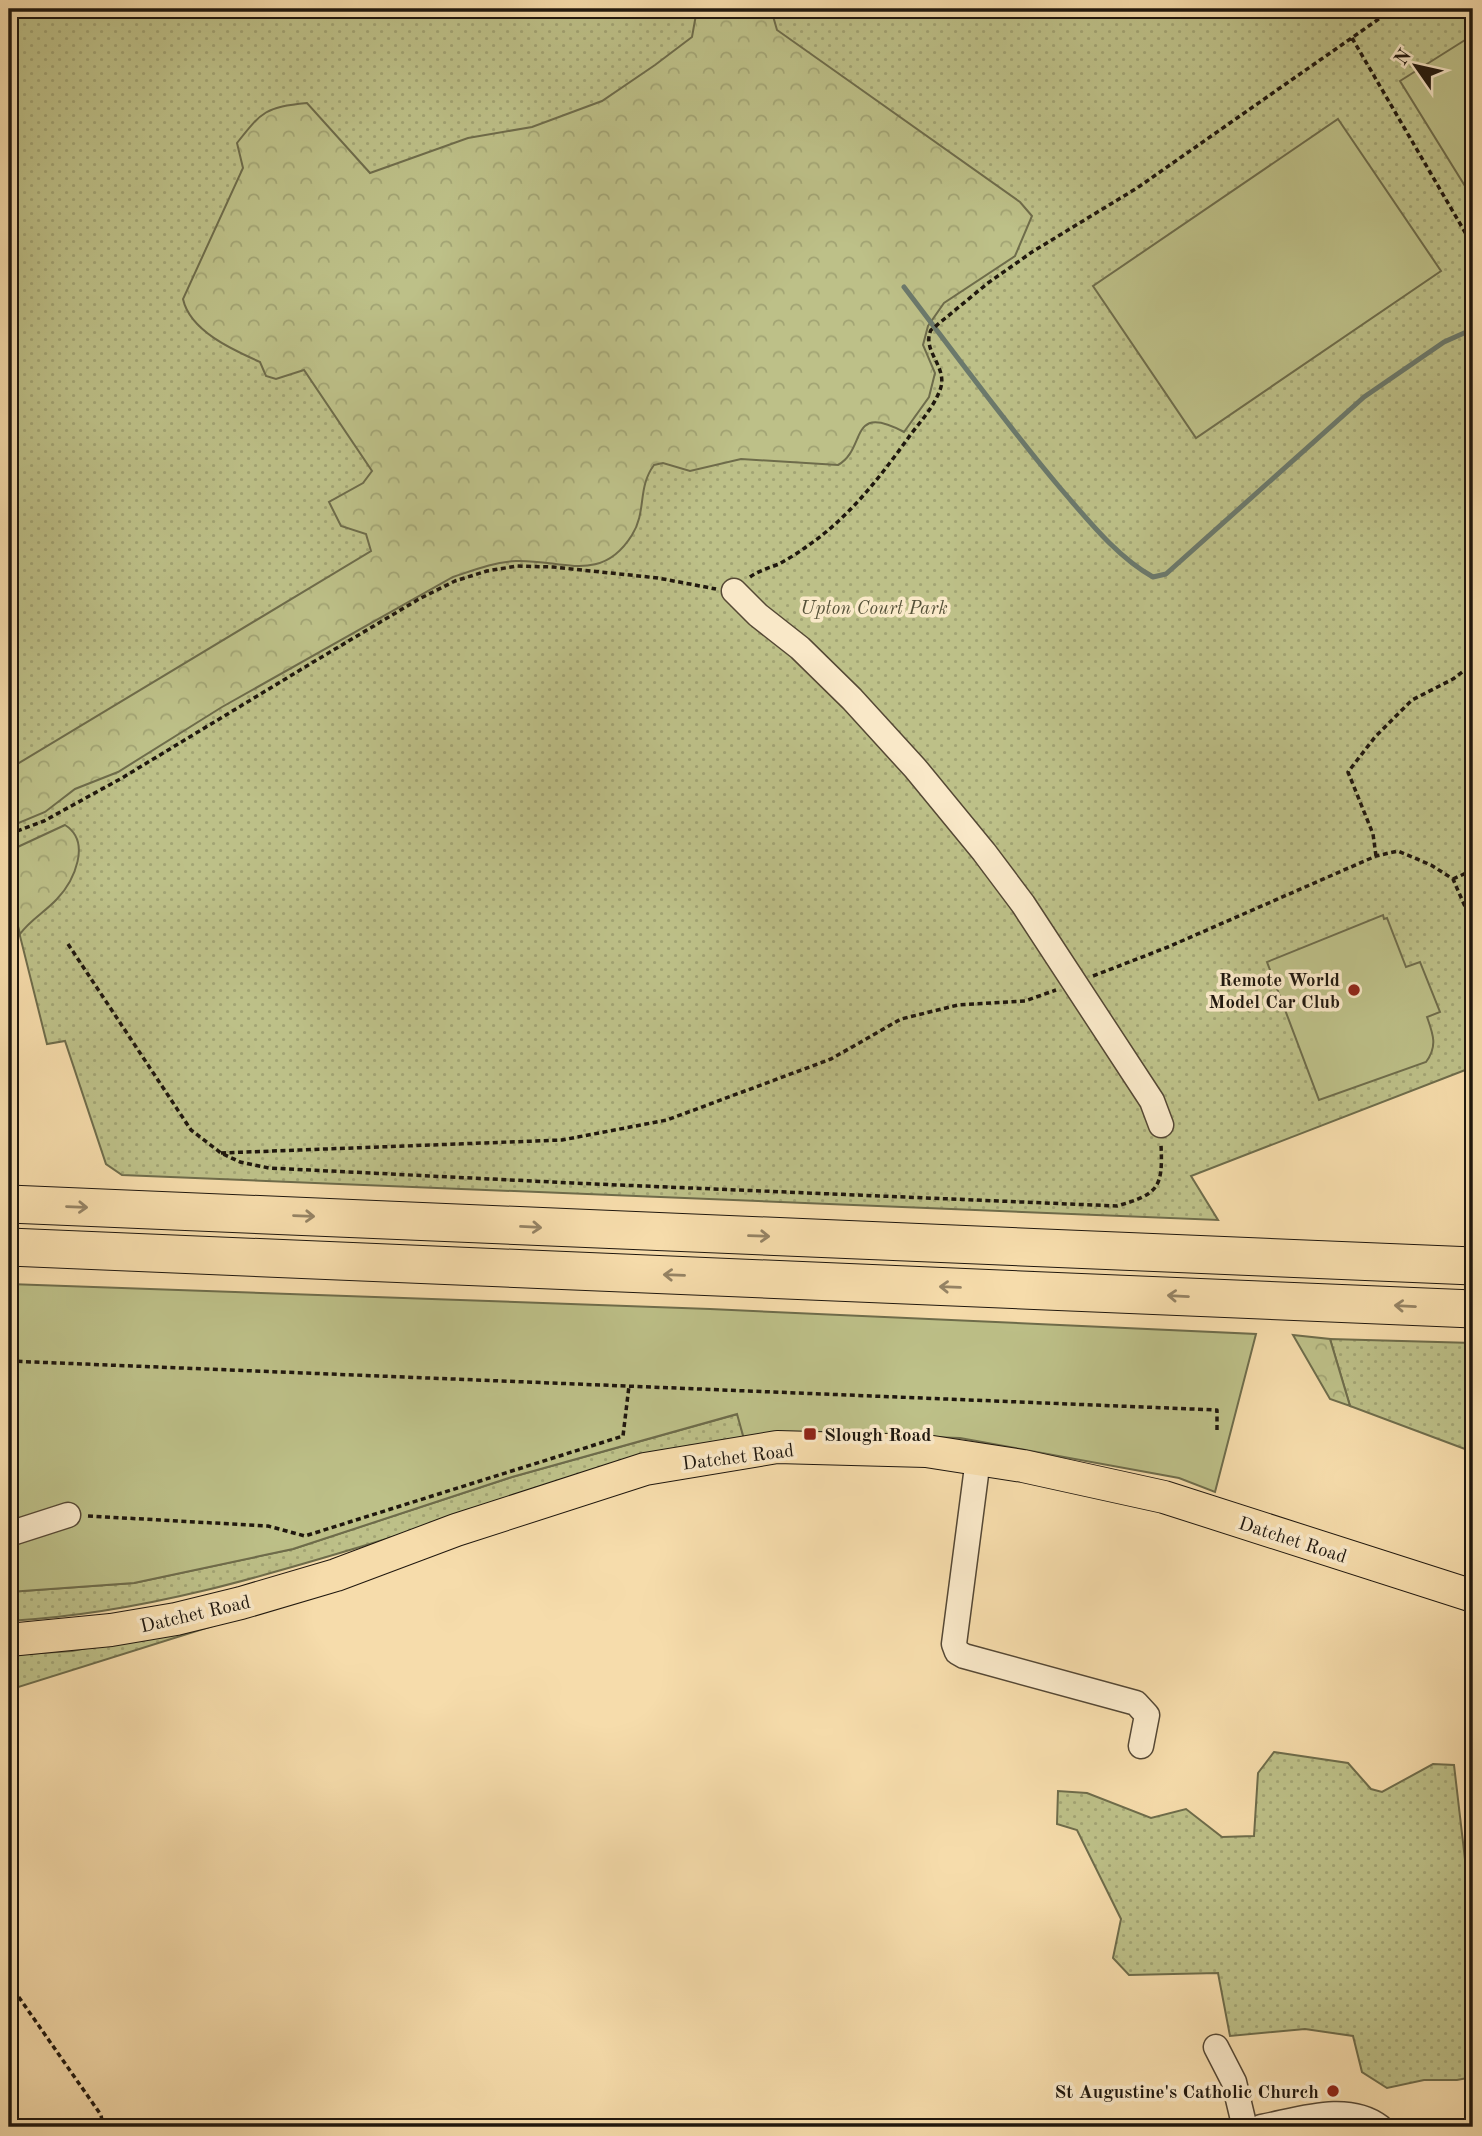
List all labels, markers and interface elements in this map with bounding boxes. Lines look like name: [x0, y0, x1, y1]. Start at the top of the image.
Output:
north arrow: [1380, 32, 1450, 102]
text: N: [1392, 46, 1416, 69]
park label: Upton Court Park: [800, 600, 948, 619]
place label: Remote World Model Car Club: [1209, 972, 1340, 1013]
marker: Remote World Model Car Club: [1346, 982, 1362, 998]
one-way arrow: [65, 1200, 88, 1213]
one-way arrow: [293, 1209, 316, 1222]
one-way arrow: [520, 1220, 543, 1233]
one-way arrow: [747, 1229, 770, 1242]
one-way arrow: [663, 1268, 686, 1281]
one-way arrow: [939, 1280, 962, 1294]
one-way arrow: [1167, 1289, 1190, 1302]
one-way arrow: [1394, 1299, 1417, 1312]
marker: Slough Road: [802, 1426, 818, 1442]
place label: Slough Road: [824, 1427, 931, 1446]
street label: Datchet Road: [681, 1442, 795, 1475]
street label: Datchet Road: [1236, 1515, 1349, 1568]
street label: Datchet Road: [139, 1594, 253, 1637]
marker: St Augustine's Catholic Church: [1325, 2083, 1341, 2099]
place label: St Augustine's Catholic Church: [1055, 2084, 1319, 2103]

